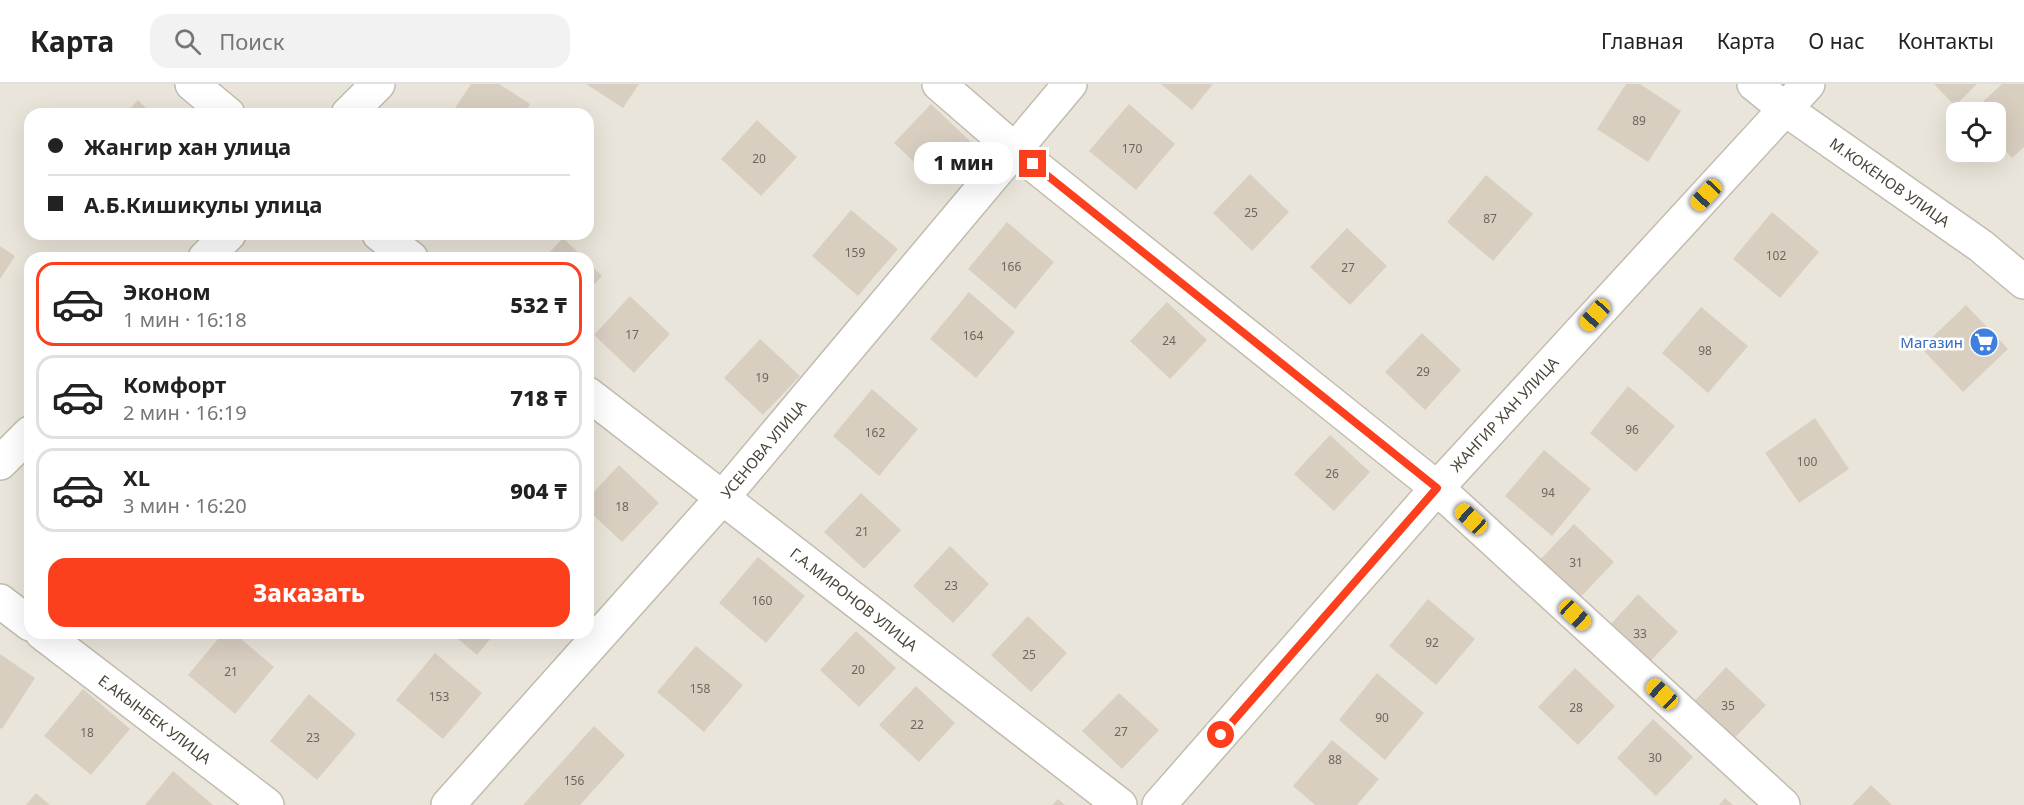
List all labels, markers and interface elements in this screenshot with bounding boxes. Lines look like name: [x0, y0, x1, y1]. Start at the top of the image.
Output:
search box: [150, 14, 570, 68]
text: Карта: [30, 22, 114, 60]
icon: search: [171, 25, 204, 58]
text: Поиск: [219, 26, 285, 56]
text: Главная: [1601, 27, 1684, 55]
text: Карта: [1717, 27, 1775, 55]
text: О нас: [1808, 27, 1865, 55]
text: Контакты: [1898, 27, 1994, 55]
map controls: [1946, 102, 2006, 162]
button: locate: [1946, 102, 2006, 162]
house number: 89: [1632, 112, 1646, 129]
text: Жангир хан улица: [84, 131, 291, 161]
street label: М.КОКЕНОВ УЛИЦА: [1826, 133, 1954, 231]
house number: 170: [1122, 140, 1142, 157]
callout: 1 мин: [913, 143, 1012, 185]
text: 1 мин: [933, 149, 994, 176]
house number: 20: [752, 150, 766, 167]
route end: [1019, 150, 1046, 177]
car: [1687, 176, 1725, 214]
text: А.Б.Кишикулы улица: [84, 189, 322, 219]
house number: 25: [1244, 204, 1258, 221]
house number: 87: [1483, 210, 1497, 227]
house number: 159: [845, 244, 865, 261]
house number: 102: [1766, 247, 1786, 264]
house number: 166: [1001, 258, 1021, 275]
house number: 27: [1341, 259, 1355, 276]
text: Эконом: [123, 276, 211, 306]
icon: car: [51, 277, 105, 331]
text: 532 ₸: [510, 289, 567, 319]
car: [1576, 296, 1614, 334]
text: 1 мин · 16:18: [123, 306, 247, 333]
house number: 17: [625, 326, 639, 343]
supermarket icon: Магазин: [1968, 326, 2000, 358]
house number: 164: [963, 327, 983, 344]
house number: 24: [1162, 332, 1176, 349]
place label: Магазин: [1900, 332, 1963, 352]
house number: 98: [1698, 342, 1712, 359]
street label: ЖАНГИР ХАН УЛИЦА: [1446, 352, 1563, 476]
house number: 29: [1416, 363, 1430, 380]
text: Комфорт: [123, 369, 226, 399]
house number: 19: [755, 369, 769, 386]
icon: car: [51, 370, 105, 424]
text: 718 ₸: [510, 382, 567, 412]
street label: УСЕНОВА УЛИЦА: [716, 395, 810, 502]
text: 2 мин · 16:19: [123, 399, 247, 426]
house number: 96: [1625, 421, 1639, 438]
house number: 162: [865, 424, 885, 441]
house number: 100: [1797, 453, 1817, 470]
text: XL: [123, 462, 150, 492]
icon: car: [51, 463, 105, 517]
house number: 26: [1325, 465, 1339, 482]
text: 904 ₸: [510, 475, 567, 505]
house number: 94: [1541, 484, 1555, 501]
text: 3 мин · 16:20: [123, 492, 247, 519]
house number: 18: [615, 498, 629, 515]
car: [1452, 500, 1490, 538]
house number: 21: [855, 523, 869, 540]
street label: Г.А.МИРОНОВ УЛИЦА: [786, 543, 922, 655]
house number: 31: [1569, 554, 1583, 571]
button: Заказать: [48, 558, 570, 627]
house number: 23: [944, 577, 958, 594]
house number: 160: [752, 592, 772, 609]
car: [1556, 596, 1594, 634]
house number: 33: [1633, 625, 1647, 642]
house number: 92: [1425, 634, 1439, 651]
house number: 25: [1022, 646, 1036, 663]
house number: 20: [851, 661, 865, 678]
house number: 21: [224, 663, 238, 680]
street label: Е.АКЫНБЕК УЛИЦА: [95, 670, 216, 768]
car: [1643, 675, 1681, 713]
house number: 158: [690, 680, 710, 697]
house number: 153: [429, 688, 449, 705]
house number: 35: [1721, 697, 1735, 714]
house number: 28: [1569, 699, 1583, 716]
house number: 90: [1375, 709, 1389, 726]
house number: 22: [910, 716, 924, 733]
route start: [1207, 721, 1234, 748]
house number: 27: [1114, 723, 1128, 740]
house number: 18: [80, 724, 94, 741]
house number: 23: [306, 729, 320, 746]
house number: 30: [1648, 749, 1662, 766]
house number: 88: [1328, 751, 1342, 768]
house number: 156: [564, 772, 584, 789]

